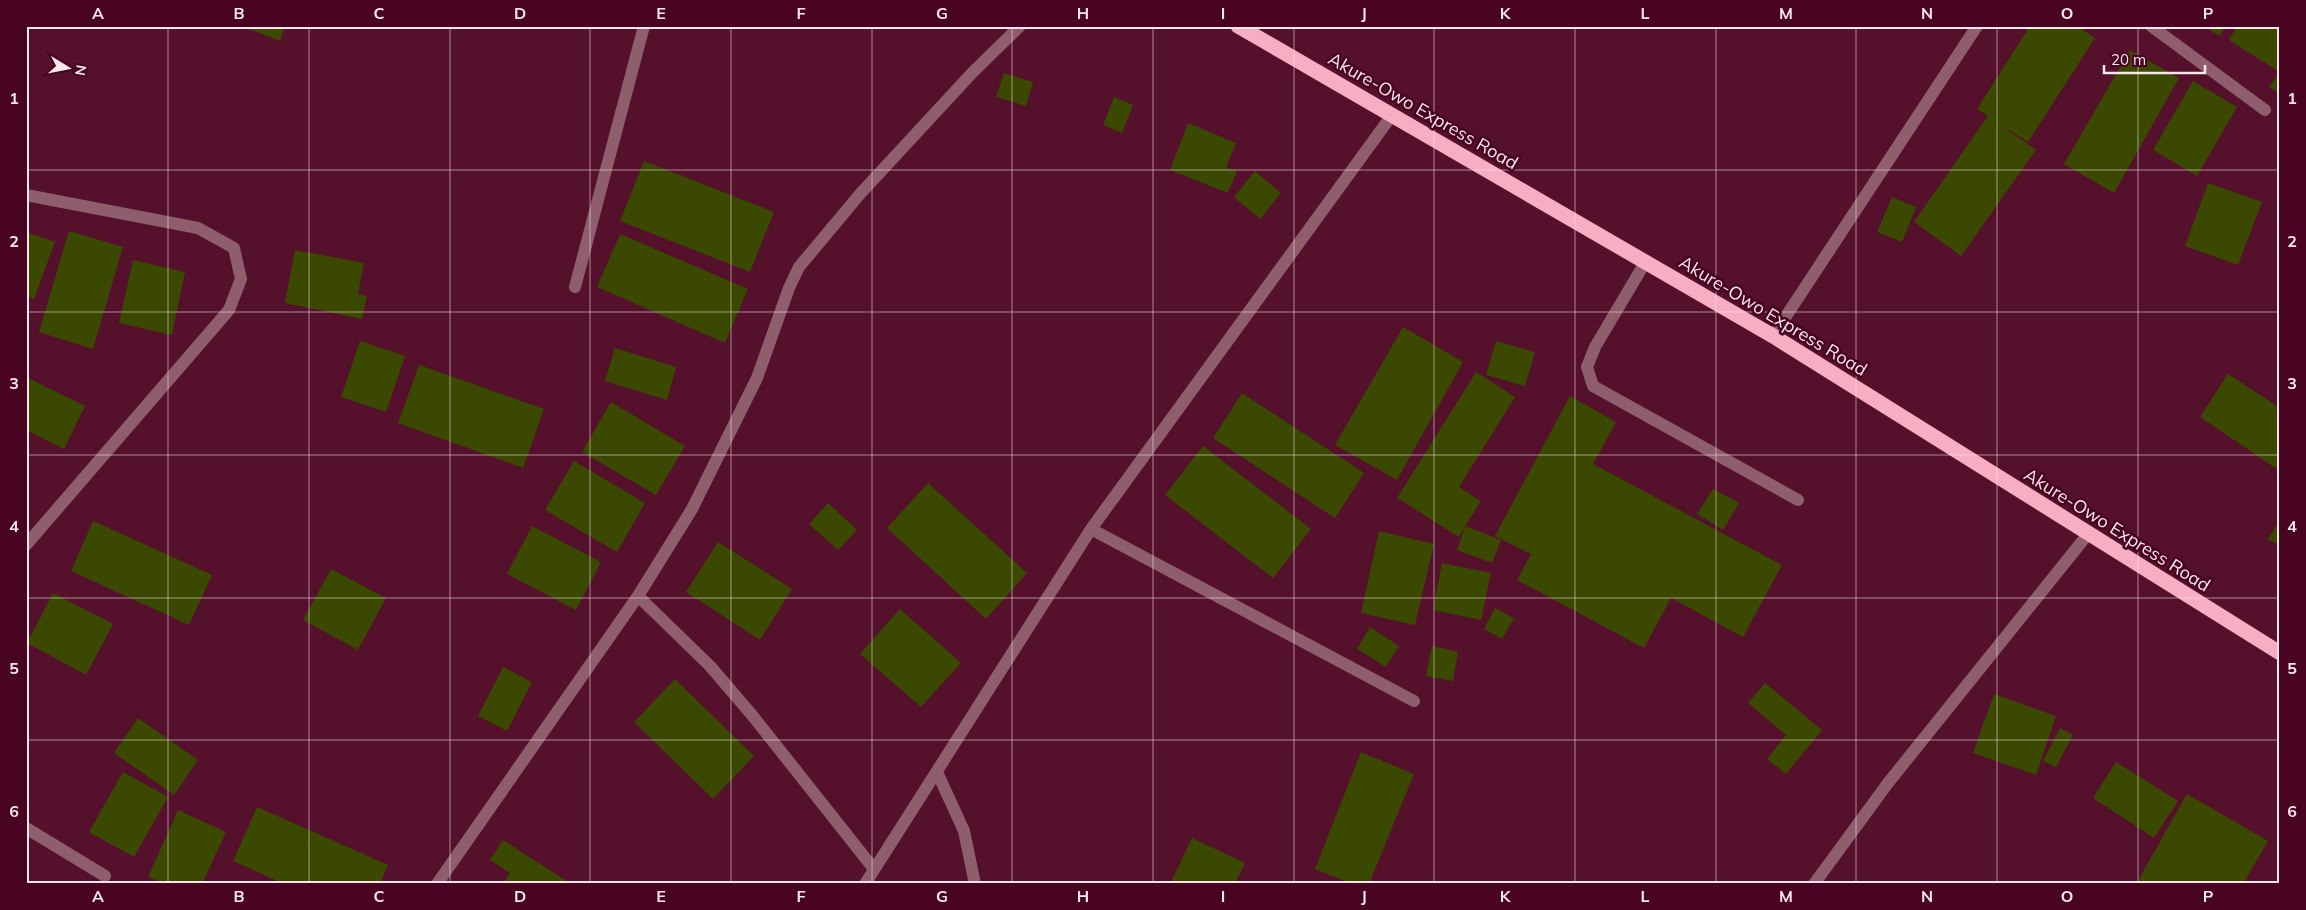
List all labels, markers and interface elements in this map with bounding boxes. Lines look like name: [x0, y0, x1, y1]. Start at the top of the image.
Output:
text: A: [92, 3, 104, 23]
text: B: [233, 3, 245, 23]
text: C: [374, 3, 385, 23]
text: D: [514, 3, 526, 23]
text: E: [656, 3, 666, 23]
text: F: [796, 3, 806, 23]
text: G: [936, 3, 948, 23]
text: H: [1077, 3, 1089, 23]
text: I: [1221, 3, 1225, 23]
text: J: [1361, 3, 1367, 23]
text: K: [1500, 3, 1512, 23]
text: L: [1641, 3, 1650, 23]
text: M: [1779, 3, 1793, 23]
text: N: [1921, 3, 1933, 23]
text: O: [2061, 3, 2073, 23]
text: P: [2203, 3, 2214, 23]
north arrow: [42, 42, 92, 92]
scale bar: [2104, 42, 2205, 74]
street label: Akure-Owo Express Road: [1324, 47, 1522, 174]
text: 20 m: [2111, 50, 2146, 69]
text: N: [71, 63, 91, 77]
text: 1: [9, 88, 19, 108]
text: 1: [2287, 88, 2297, 108]
text: 2: [9, 231, 19, 251]
text: 2: [2287, 231, 2297, 251]
street label: Akure-Owo Express Road: [1675, 250, 1871, 381]
text: 3: [9, 373, 19, 393]
text: 3: [2287, 373, 2297, 393]
street label: Akure-Owo Express Road: [2020, 463, 2215, 596]
text: 4: [9, 516, 19, 536]
text: 4: [2287, 516, 2297, 536]
text: 5: [9, 658, 19, 678]
text: 5: [2287, 658, 2297, 678]
text: 6: [9, 801, 19, 821]
text: 6: [2287, 801, 2297, 821]
text: A: [92, 886, 104, 906]
text: B: [233, 886, 245, 906]
text: C: [374, 886, 385, 906]
text: D: [514, 886, 526, 906]
text: E: [656, 886, 666, 906]
text: F: [796, 886, 806, 906]
text: G: [936, 886, 948, 906]
text: H: [1077, 886, 1089, 906]
text: I: [1221, 886, 1225, 906]
text: J: [1361, 886, 1367, 906]
text: K: [1500, 886, 1512, 906]
text: L: [1641, 886, 1650, 906]
text: M: [1779, 886, 1793, 906]
text: N: [1921, 886, 1933, 906]
text: O: [2061, 886, 2073, 906]
text: P: [2203, 886, 2214, 906]

